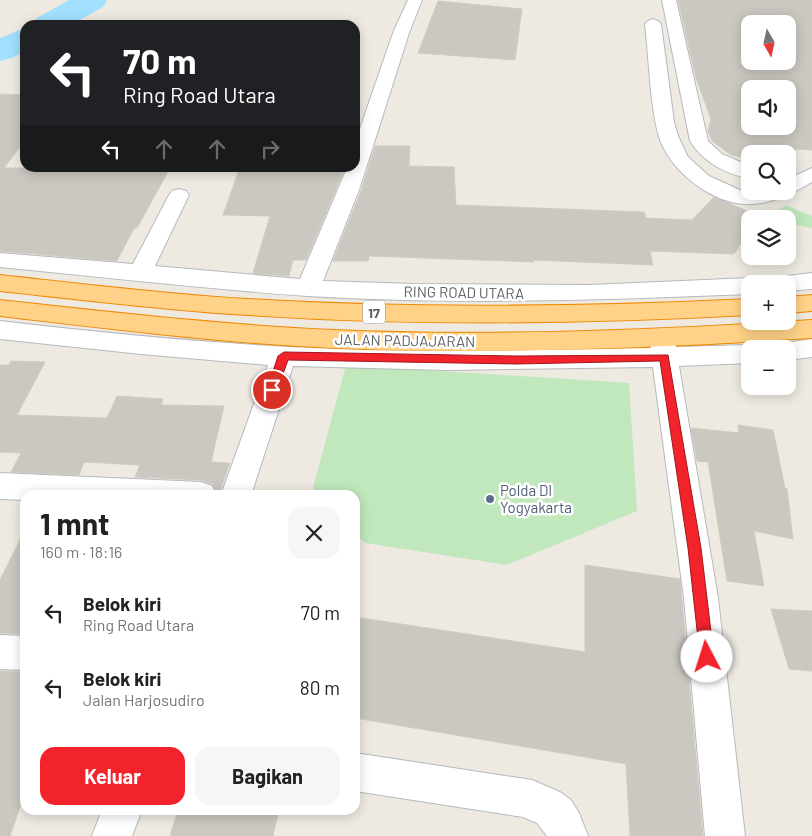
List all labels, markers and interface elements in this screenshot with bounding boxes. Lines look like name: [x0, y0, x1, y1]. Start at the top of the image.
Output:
north arrow: [741, 15, 796, 70]
map controls: [741, 15, 796, 395]
text: 70 m: [123, 39, 197, 81]
icon: left: [40, 40, 105, 105]
button: sound: [741, 80, 796, 135]
text: Ring Road Utara: [123, 81, 276, 107]
icon: left: [97, 135, 125, 163]
icon: ahead: [150, 135, 178, 163]
icon: ahead: [203, 135, 231, 163]
icon: right: [256, 135, 284, 163]
button: search: [741, 145, 796, 200]
button: layers: [741, 210, 796, 265]
button: +: [741, 275, 796, 330]
street label: RING ROAD UTARA: [404, 282, 524, 302]
road number: 17: [363, 300, 385, 324]
street label: JALAN PADJAJARAN: [335, 330, 475, 350]
button: −: [741, 340, 796, 395]
pin: [251, 369, 293, 411]
icon: arrive: [258, 376, 286, 404]
place label: Polda DI Yogyakarta: [500, 481, 572, 516]
marker: Polda DI Yogyakarta: [484, 493, 496, 505]
text: 1 mnt: [40, 505, 109, 541]
button: close: [288, 507, 340, 559]
text: 160 m · 18:16: [40, 542, 122, 561]
text: Belok kiri: [83, 592, 161, 615]
icon: left: [40, 599, 68, 627]
text: 70 m: [301, 601, 340, 624]
text: Ring Road Utara: [83, 615, 194, 634]
position arrow: [680, 630, 732, 682]
text: Belok kiri: [83, 667, 161, 690]
icon: left: [40, 674, 68, 702]
text: 80 m: [300, 676, 340, 699]
text: Jalan Harjosudiro: [83, 690, 205, 709]
button: Keluar: [40, 747, 185, 805]
button: Bagikan: [195, 747, 340, 805]

